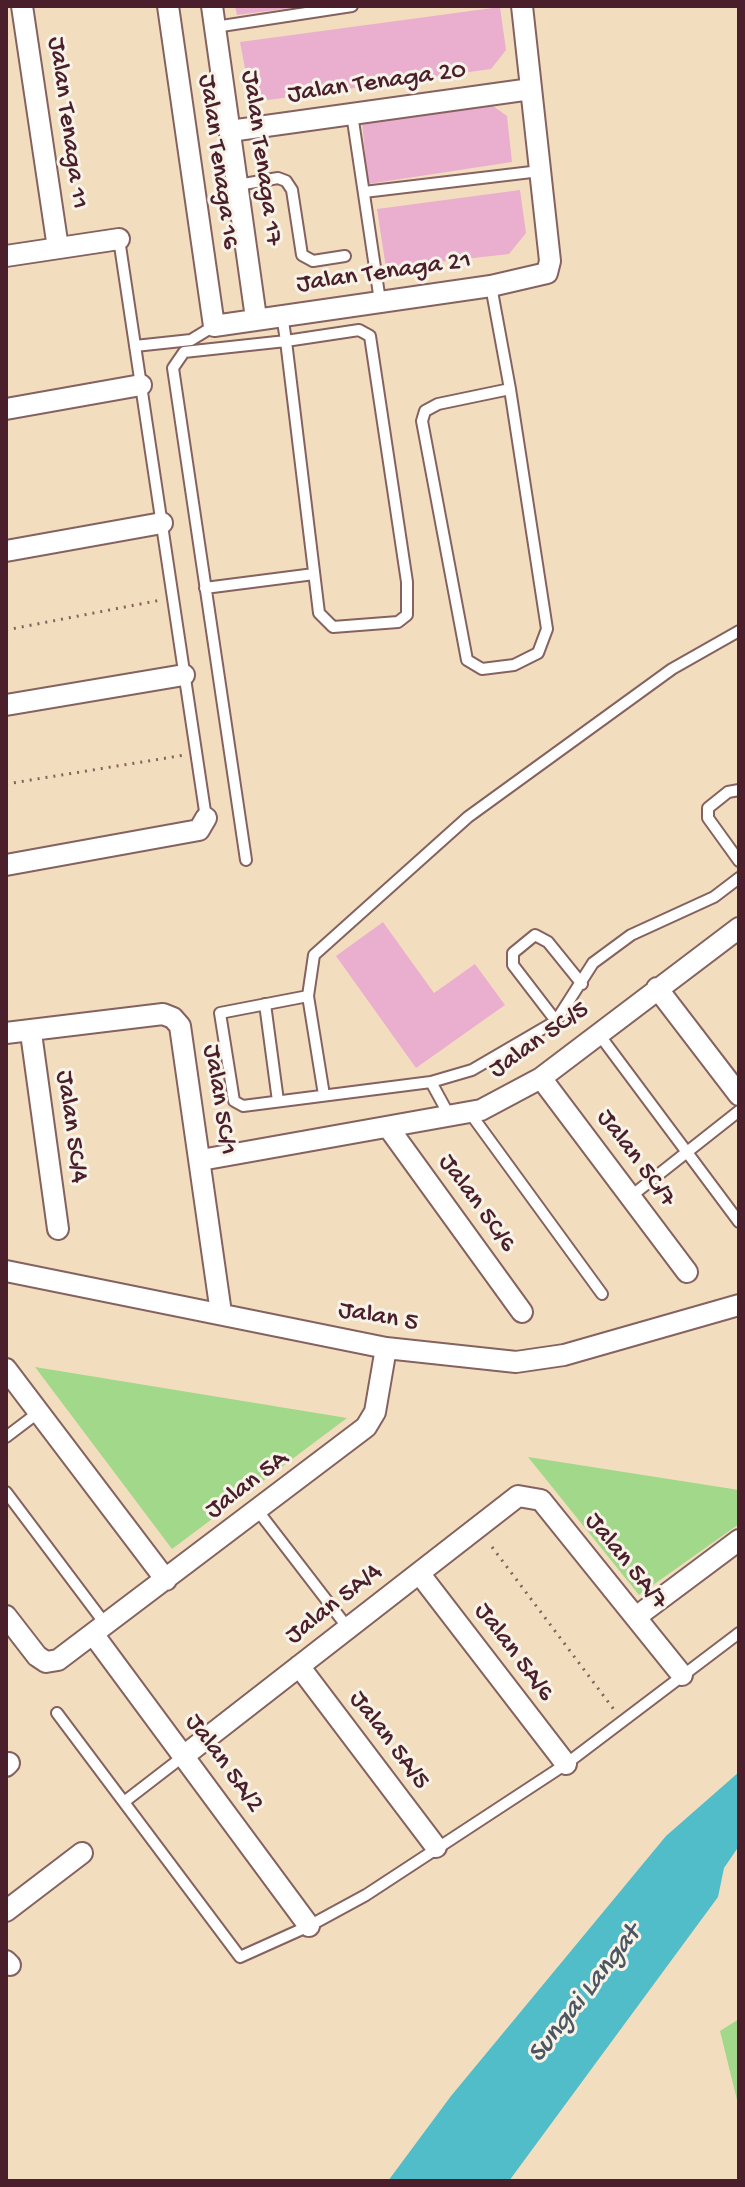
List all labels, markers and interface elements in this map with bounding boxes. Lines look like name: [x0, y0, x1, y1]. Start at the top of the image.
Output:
street label: Jalan Tenaga 11: [38, 35, 94, 211]
street label: Jalan Tenaga 20: [286, 56, 468, 112]
street label: Jalan Tenaga 17: [232, 68, 288, 248]
street label: Jalan Tenaga 16: [189, 73, 245, 251]
street label: Jalan Tenaga 21: [295, 246, 473, 302]
street label: Jalan 5C/5: [484, 995, 596, 1087]
street label: Jalan 5C/1: [194, 1043, 242, 1157]
street label: Jalan 5C/4: [47, 1069, 93, 1185]
street label: Jalan 5C/7: [588, 1104, 682, 1214]
street label: Jalan 5C/6: [430, 1149, 522, 1259]
street label: Jalan 5: [336, 1296, 420, 1340]
street label: Jalan 5A: [200, 1445, 296, 1527]
street label: Jalan 5A/7: [576, 1507, 674, 1617]
street label: Jalan 5A/4: [280, 1557, 390, 1653]
street label: Jalan 5A/6: [466, 1598, 560, 1708]
street label: Jalan 5A/5: [341, 1685, 435, 1797]
street label: Jalan 5A/2: [177, 1708, 269, 1820]
water label: Sungai Langat: [522, 1919, 650, 2071]

